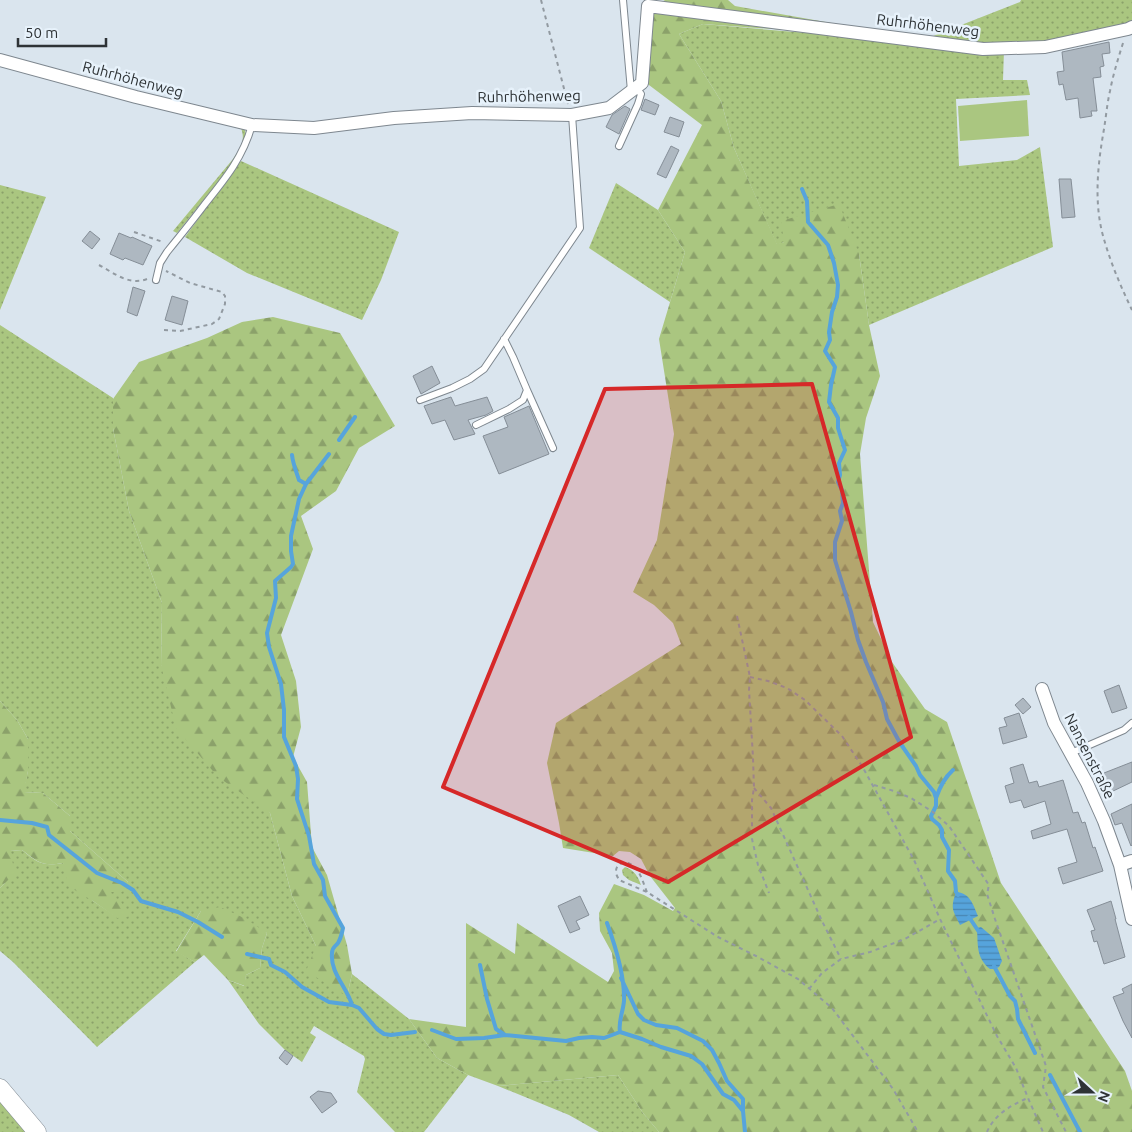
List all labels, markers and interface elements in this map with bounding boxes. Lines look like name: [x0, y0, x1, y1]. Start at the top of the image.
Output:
street label: Ruhrhöhenweg: [876, 10, 980, 40]
scale bar: [18, 15, 105, 47]
text: 50 m: [25, 24, 58, 41]
street label: Ruhrhöhenweg: [81, 57, 185, 101]
street label: Ruhrhöhenweg: [477, 87, 581, 105]
street label: Nansenstraße: [1061, 711, 1119, 801]
north arrow: [1067, 1067, 1117, 1117]
text: N: [1095, 1089, 1113, 1104]

